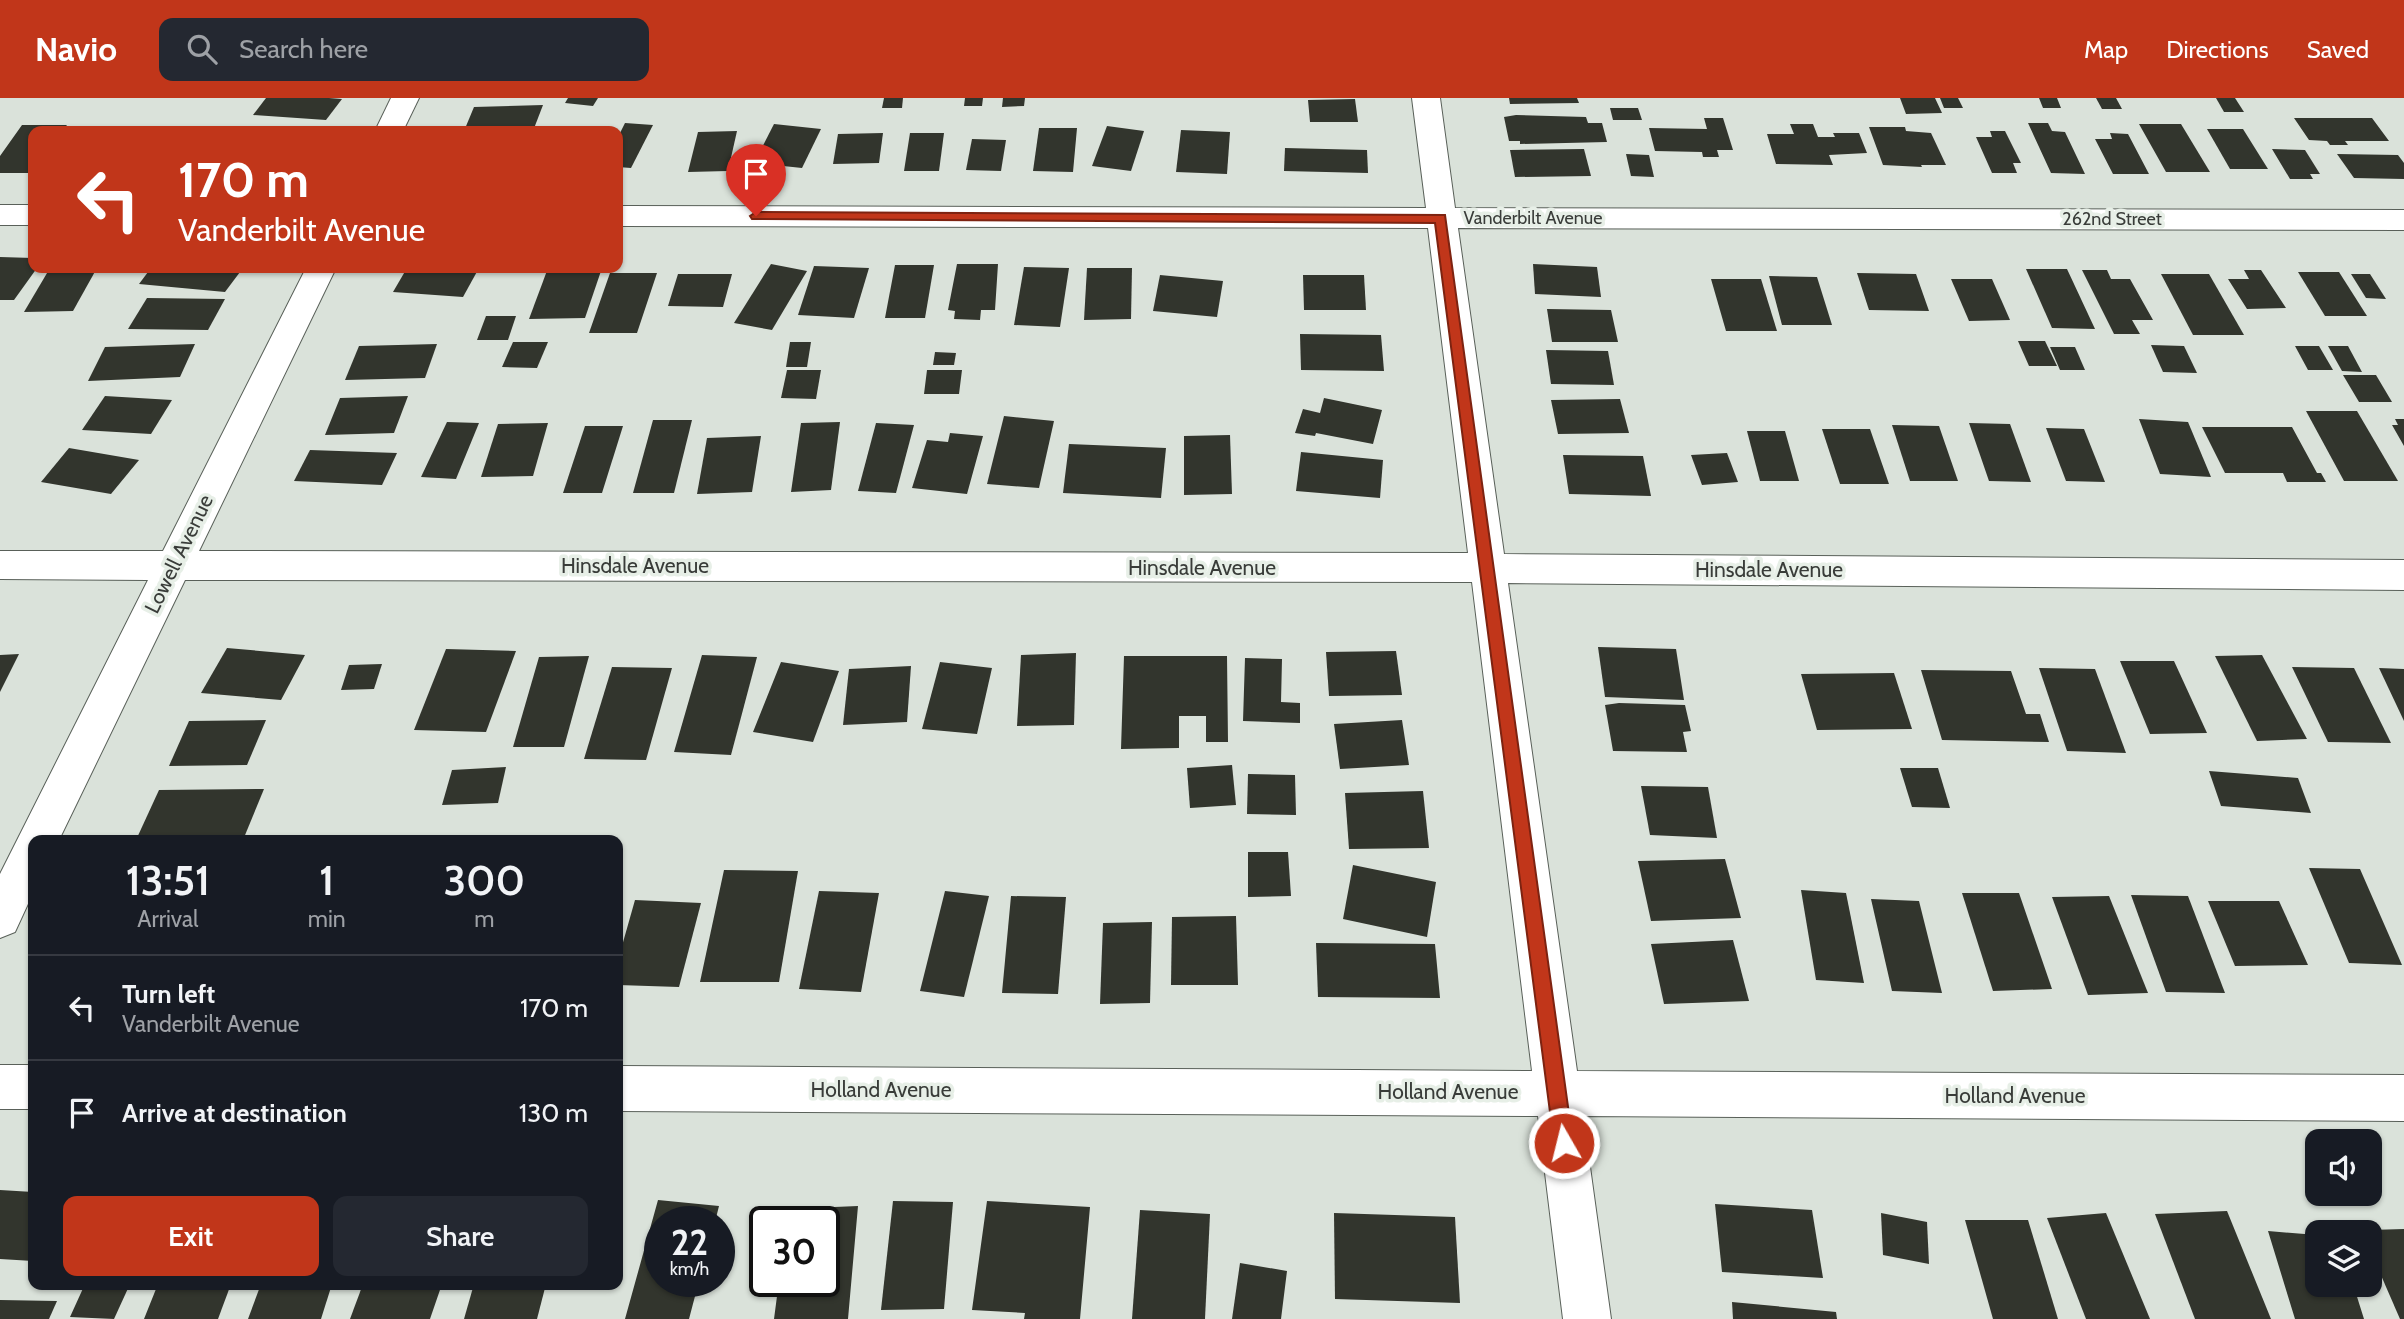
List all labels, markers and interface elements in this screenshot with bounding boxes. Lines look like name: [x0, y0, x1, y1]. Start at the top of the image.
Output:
search box: [159, 18, 649, 81]
text: Navio: [35, 29, 117, 69]
icon: search: [183, 30, 221, 68]
text: Search here: [239, 33, 368, 65]
text: Map: [2084, 35, 2128, 64]
text: Directions: [2166, 35, 2269, 64]
text: Saved: [2307, 35, 2369, 64]
pin: [726, 144, 786, 216]
text: 170 m: [178, 150, 309, 209]
icon: left: [63, 154, 154, 245]
icon: arrive: [737, 155, 775, 193]
street label: Vanderbilt Avenue: [1463, 207, 1603, 229]
street label: 262nd Street: [2062, 208, 2162, 230]
text: Vanderbilt Avenue: [178, 210, 425, 249]
street label: Lowell Avenue: [139, 490, 218, 617]
street label: Hinsdale Avenue: [561, 553, 709, 578]
street label: Hinsdale Avenue: [1128, 555, 1276, 580]
street label: Hinsdale Avenue: [1695, 557, 1843, 582]
text: 13:51: [126, 854, 210, 906]
text: 1: [319, 854, 334, 906]
text: 300: [443, 854, 525, 906]
text: Arrival: [137, 905, 198, 933]
text: min: [308, 905, 346, 933]
text: m: [474, 905, 494, 933]
text: Turn left: [122, 978, 215, 1010]
icon: left: [63, 989, 101, 1027]
text: 170 m: [520, 992, 588, 1024]
text: Vanderbilt Avenue: [122, 1010, 300, 1038]
street label: Holland Avenue: [811, 1077, 952, 1102]
street label: Holland Avenue: [1378, 1079, 1519, 1104]
street label: Holland Avenue: [1945, 1083, 2086, 1108]
icon: arrive: [63, 1094, 101, 1132]
text: Arrive at destination: [122, 1097, 347, 1129]
text: 130 m: [519, 1097, 588, 1129]
position arrow: [1527, 1106, 1601, 1180]
map controls: [2305, 1129, 2382, 1297]
button: sound: [2305, 1129, 2382, 1206]
button: Exit: [63, 1196, 319, 1276]
button: Share: [333, 1196, 588, 1276]
speed limit sign: 30: [749, 1206, 840, 1297]
button: layers: [2305, 1220, 2382, 1297]
text: 22: [671, 1221, 708, 1264]
text: km/h: [670, 1258, 709, 1280]

